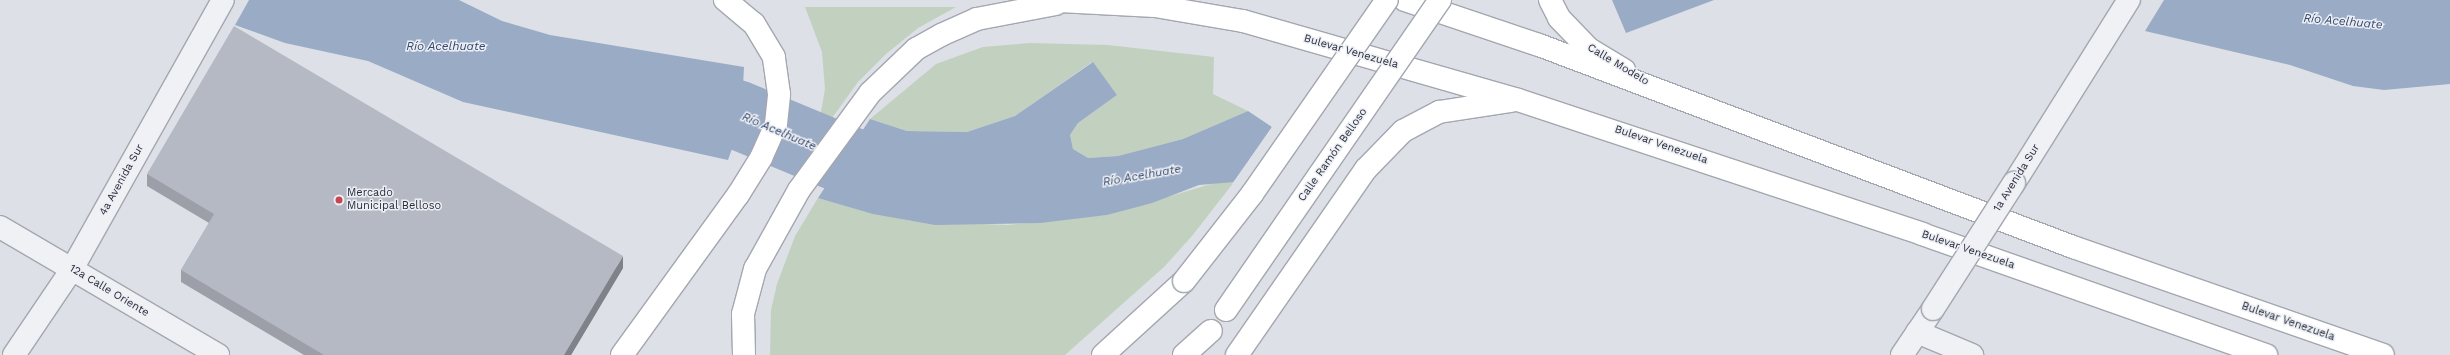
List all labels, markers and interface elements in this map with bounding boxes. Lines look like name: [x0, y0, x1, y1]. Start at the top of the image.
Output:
water label: Río Acelhuate: [2303, 11, 2383, 33]
street label: Bulevar Venezuela: [1302, 32, 1400, 72]
water label: Río Acelhuate: [406, 40, 486, 54]
street label: Calle Modelo: [1585, 41, 1651, 89]
street label: Calle Ramón Belloso: [1296, 106, 1370, 204]
water label: Río Acelhuate: [739, 110, 819, 154]
street label: Bulevar Venezuela: [1612, 123, 1710, 167]
street label: 1a Avenida Sur: [1991, 141, 2043, 215]
street label: 4a Avenida Sur: [97, 142, 147, 218]
water label: Río Acelhuate: [1101, 162, 1183, 190]
place label: Mercado Municipal Belloso: [347, 187, 441, 213]
marker: Mercado Municipal Belloso: [334, 195, 344, 205]
street label: Bulevar Venezuela: [1919, 228, 2017, 272]
street label: 12a Calle Oriente: [67, 262, 151, 320]
street label: Bulevar Venezuela: [2239, 300, 2337, 344]

